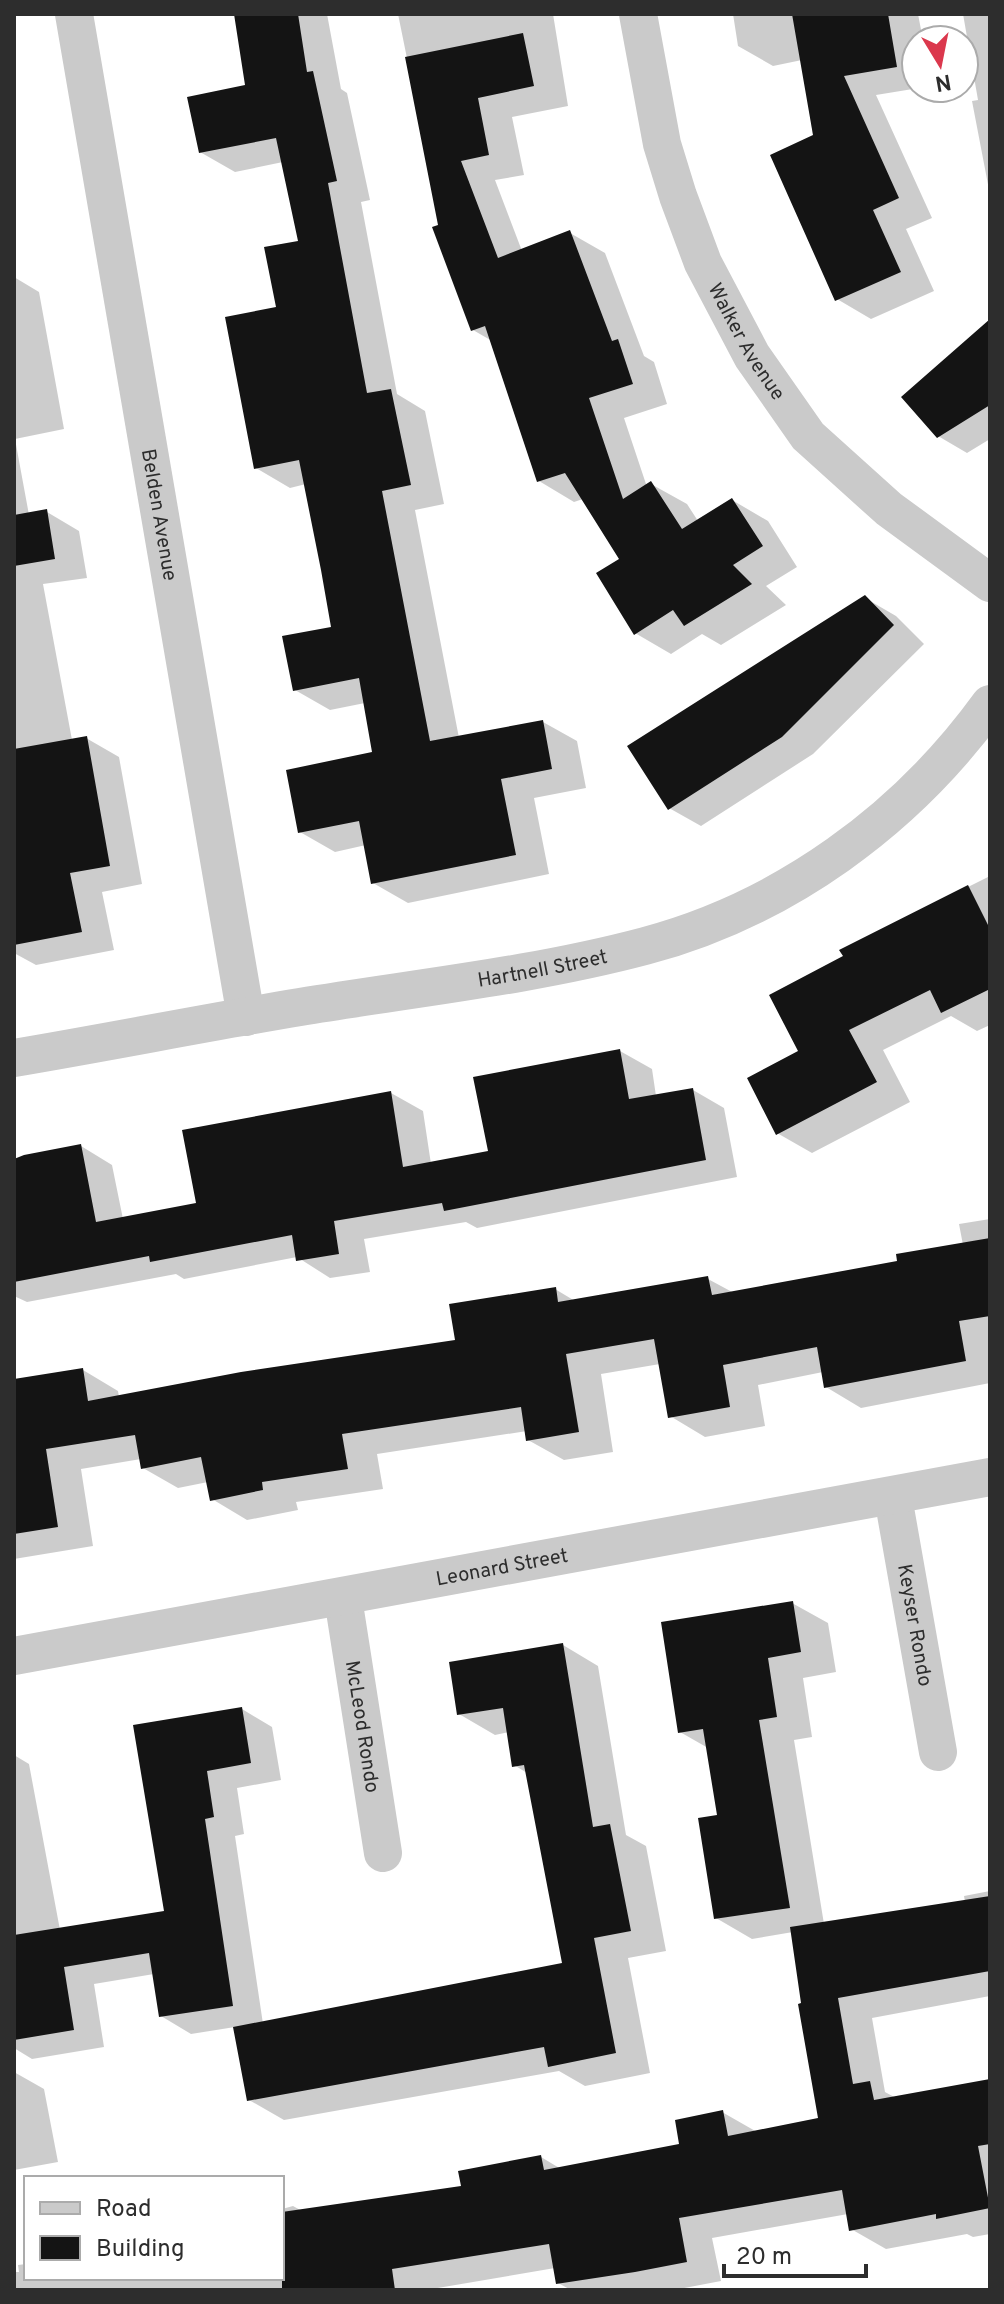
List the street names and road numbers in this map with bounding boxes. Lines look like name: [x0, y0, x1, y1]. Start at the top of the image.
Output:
street label: Walker Avenue: [701, 279, 790, 406]
street label: Belden Avenue: [134, 447, 182, 583]
street label: Hartnell Street: [476, 945, 610, 995]
street label: Leonard Street: [434, 1544, 570, 1593]
street label: Keyser Rondo: [890, 1562, 937, 1689]
street label: McLeod Rondo: [338, 1659, 384, 1795]

